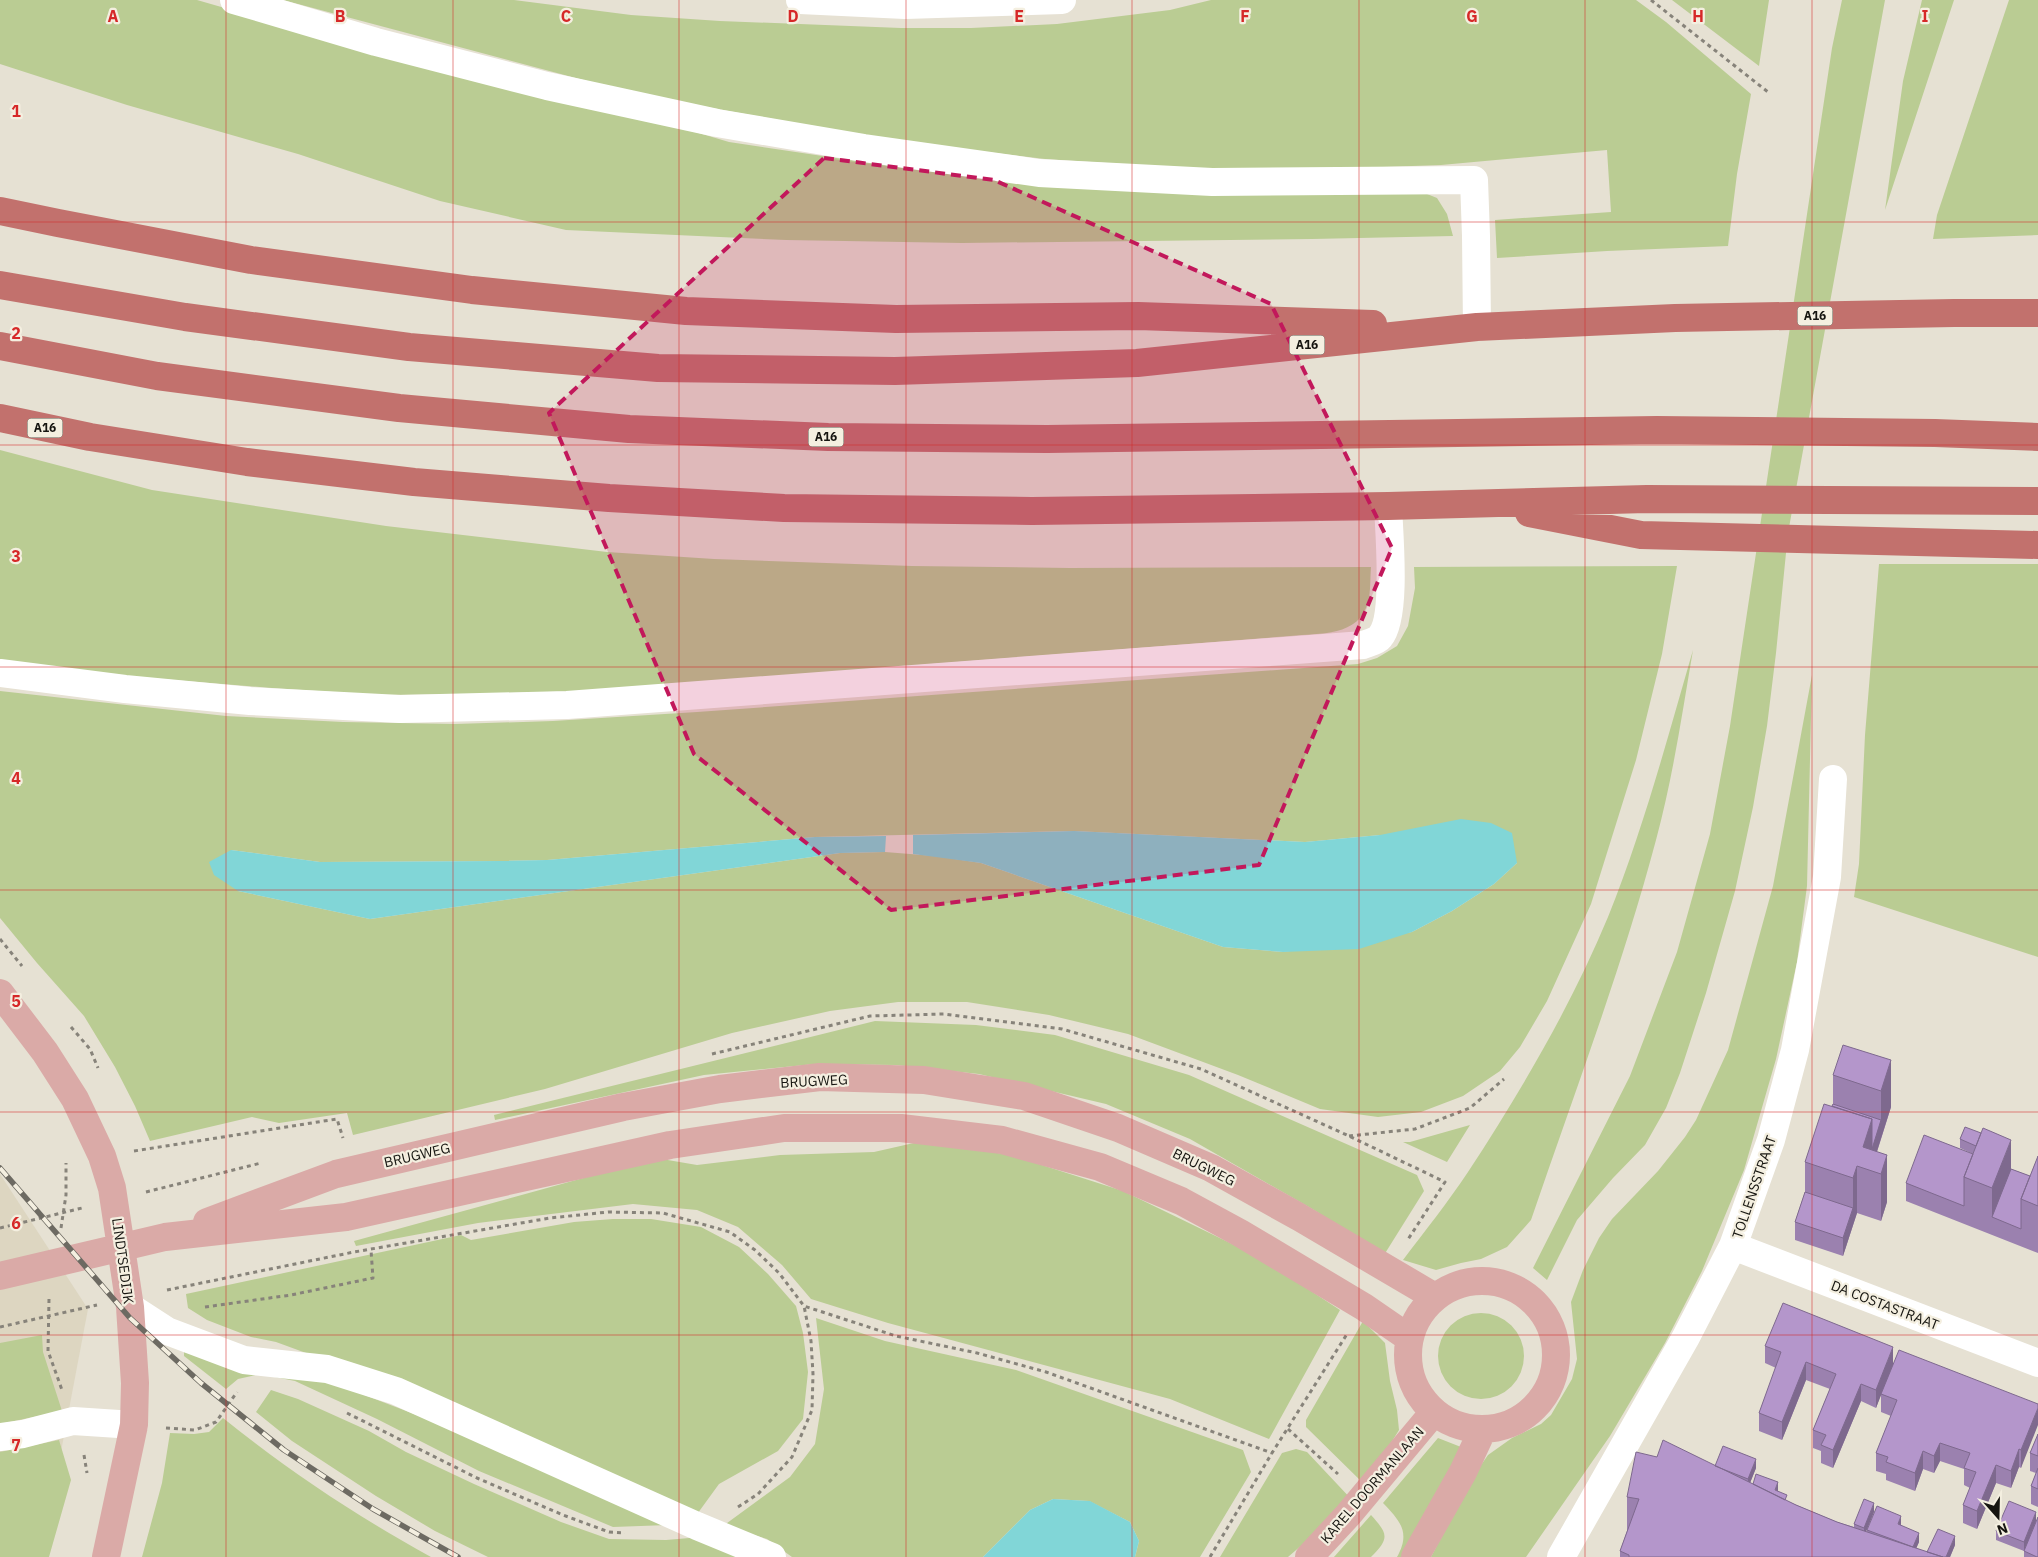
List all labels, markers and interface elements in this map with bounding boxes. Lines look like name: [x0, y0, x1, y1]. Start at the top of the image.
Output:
text: A: [108, 6, 119, 26]
text: B: [335, 6, 346, 26]
text: C: [561, 6, 571, 26]
text: D: [787, 6, 799, 26]
text: E: [1014, 6, 1024, 26]
text: F: [1240, 6, 1250, 26]
text: G: [1466, 6, 1478, 26]
text: H: [1692, 6, 1704, 26]
text: I: [1922, 6, 1929, 26]
text: 1: [11, 101, 21, 121]
road number: A16: [1798, 306, 1832, 326]
text: 2: [11, 323, 21, 343]
road number: A16: [1290, 336, 1324, 354]
road number: A16: [28, 418, 62, 438]
road number: A16: [808, 428, 844, 447]
text: 3: [11, 546, 21, 566]
text: 4: [11, 768, 21, 788]
text: 5: [11, 991, 21, 1011]
street label: BRUGWEG: [780, 1070, 848, 1092]
street label: TOLLENSSTRAAT: [1728, 1133, 1780, 1241]
street label: BRUGWEG: [382, 1139, 452, 1171]
street label: BRUGWEG: [1170, 1144, 1238, 1190]
text: 6: [11, 1213, 21, 1233]
street label: LINDTSEDIJK: [108, 1217, 138, 1305]
street label: DA COSTASTRAAT: [1828, 1276, 1942, 1334]
street label: KAREL DOORMANLAAN: [1316, 1423, 1428, 1547]
text: 7: [11, 1435, 21, 1455]
north arrow: [1973, 1492, 2023, 1542]
text: N: [1995, 1519, 2010, 1539]

